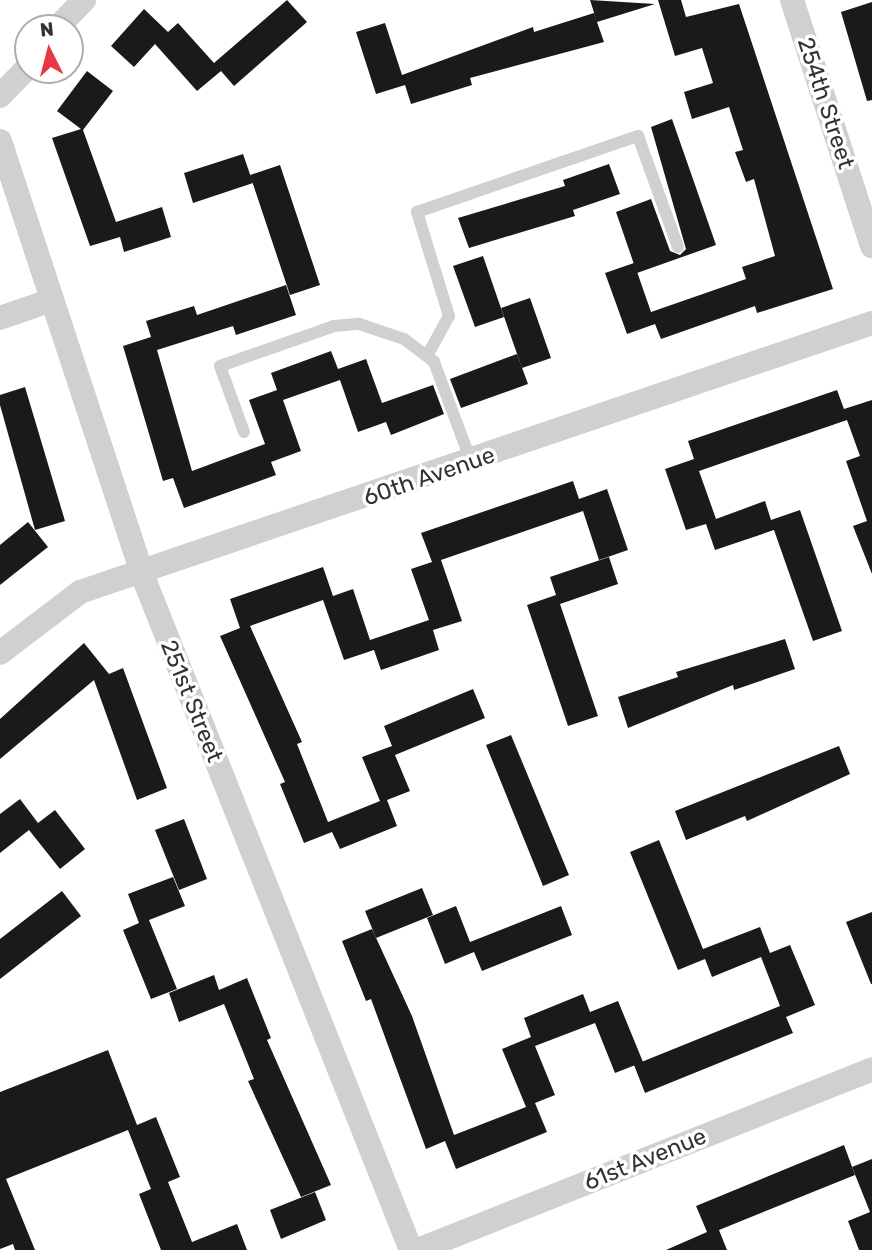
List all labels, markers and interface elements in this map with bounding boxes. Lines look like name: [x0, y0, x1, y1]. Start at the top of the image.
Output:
north arrow: [14, 14, 84, 84]
text: N: [39, 17, 55, 42]
street label: 254th Street: [792, 34, 860, 172]
street label: 60th Avenue: [359, 441, 499, 511]
street label: 251st Street: [155, 636, 229, 766]
street label: 61st Avenue: [580, 1122, 710, 1196]

